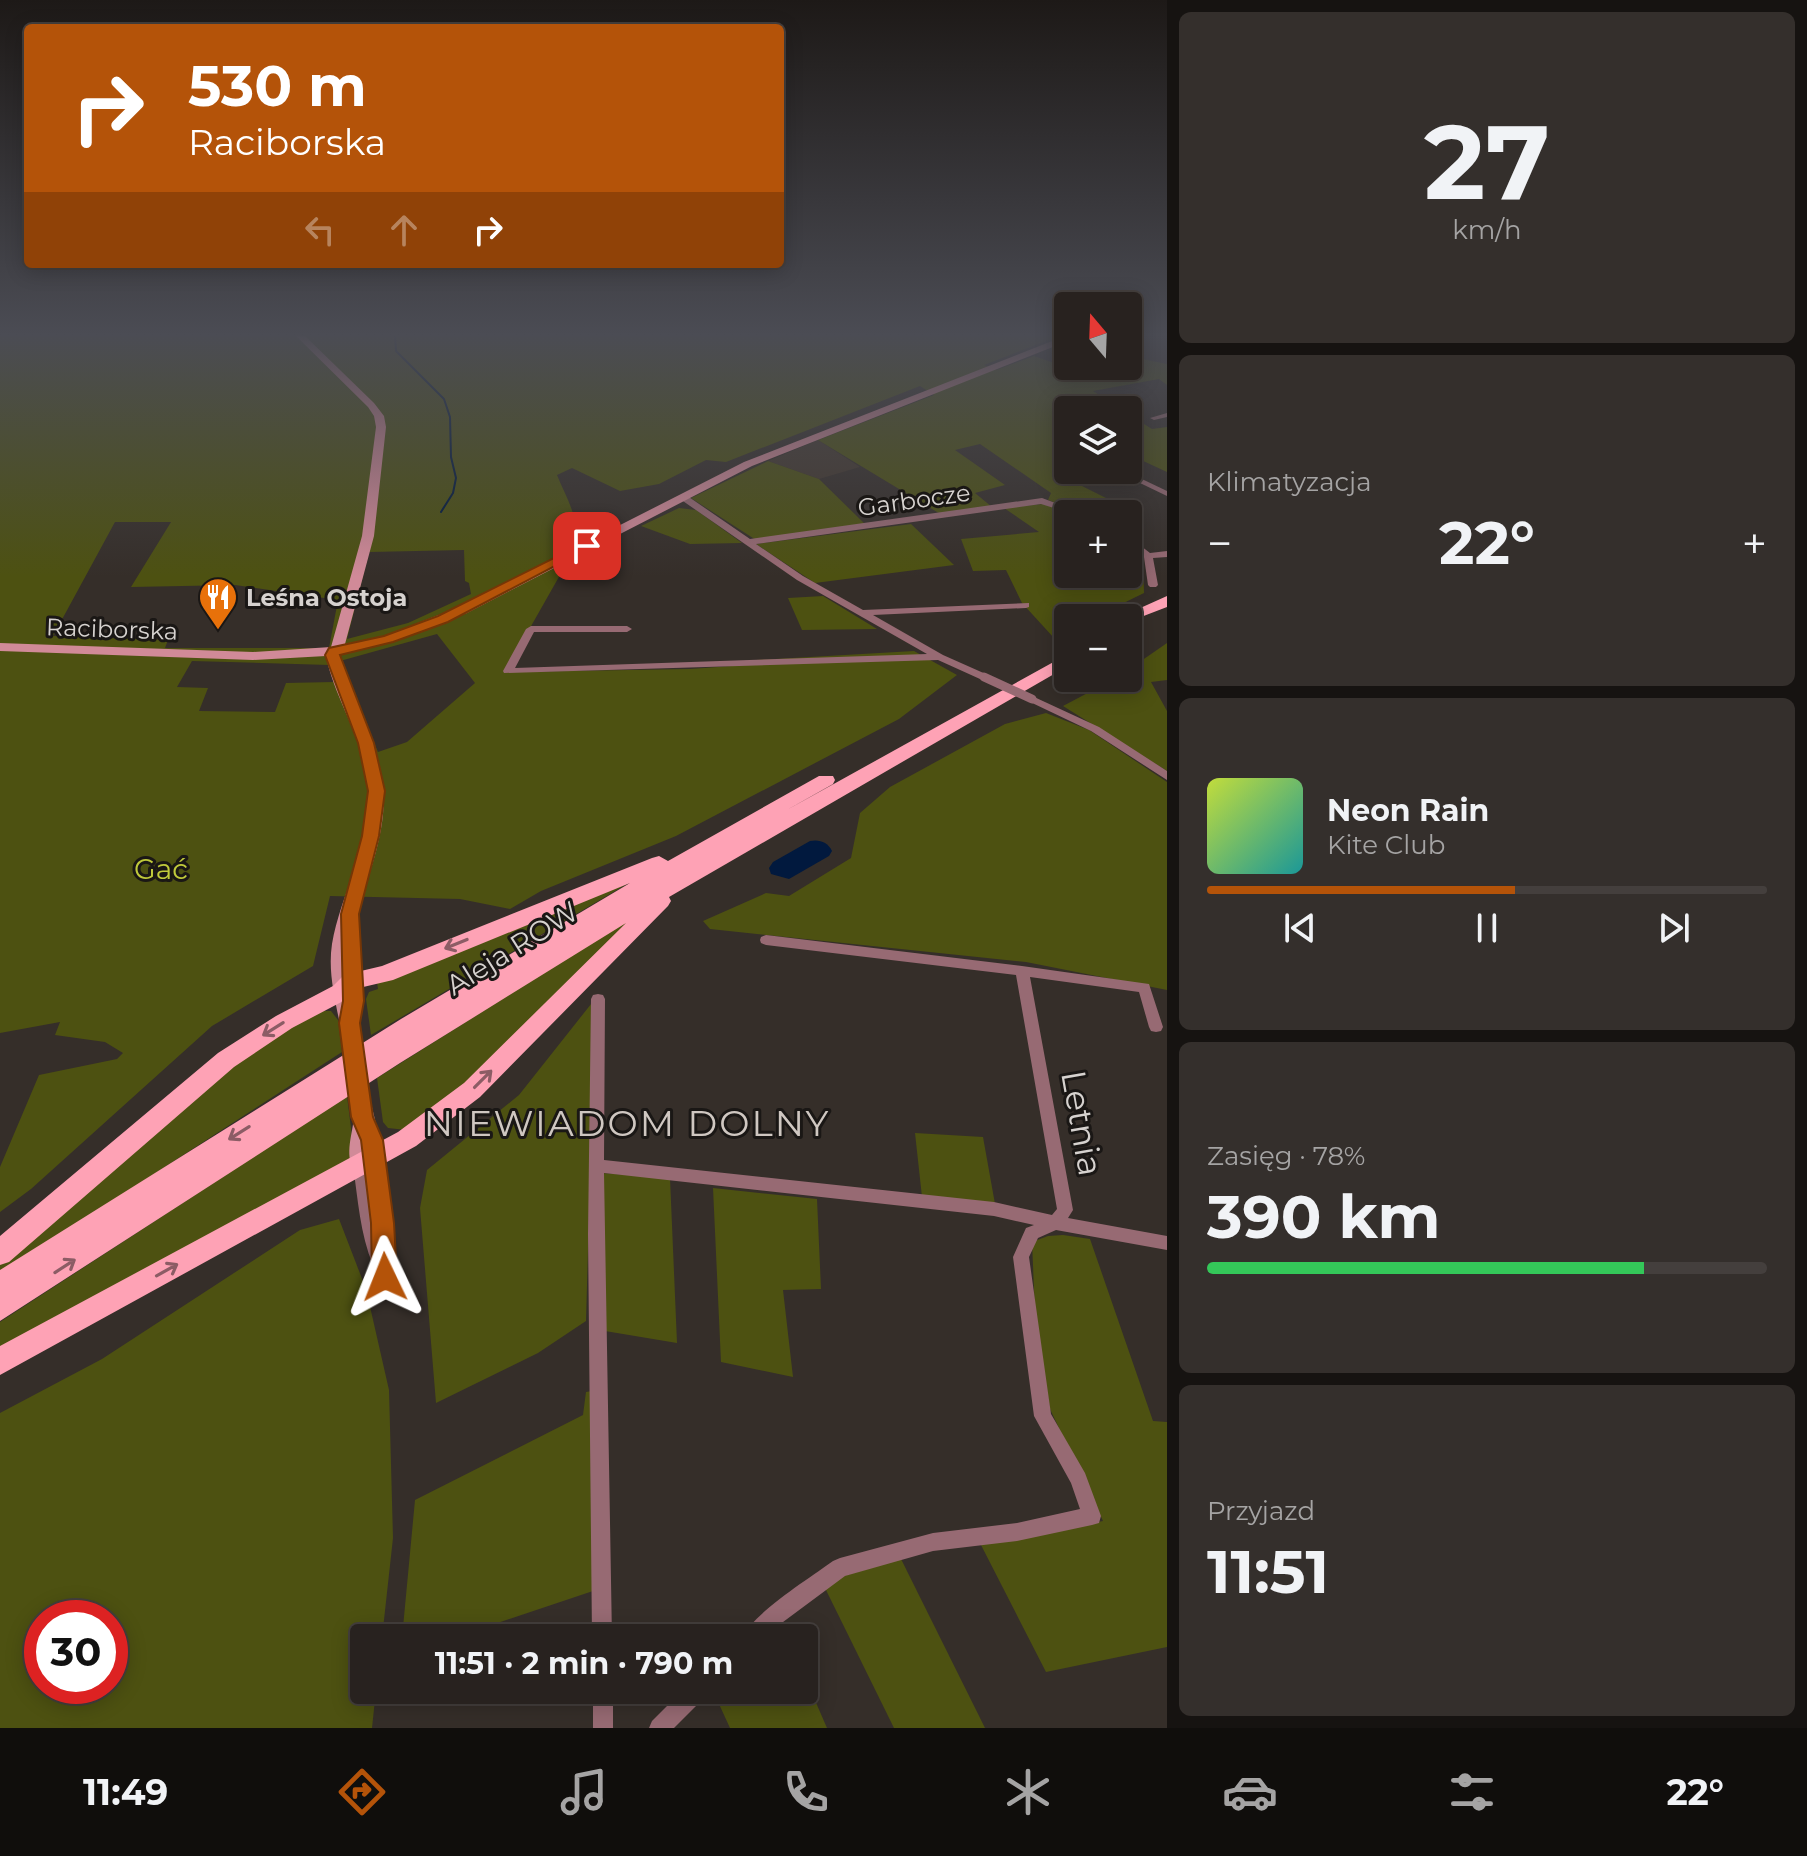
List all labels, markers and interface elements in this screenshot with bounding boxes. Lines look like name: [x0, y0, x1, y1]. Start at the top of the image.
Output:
text: 530 m: [188, 52, 367, 120]
icon: right: [56, 56, 160, 160]
text: 27: [1424, 98, 1550, 225]
text: Raciborska: [188, 120, 386, 164]
icon: left: [298, 208, 342, 252]
icon: ahead: [382, 208, 426, 252]
icon: right: [466, 208, 510, 252]
text: km/h: [1452, 214, 1522, 246]
north arrow: [1054, 292, 1142, 380]
map controls: [1054, 292, 1142, 692]
button: layers: [1054, 396, 1142, 484]
text: Klimatyzacja: [1207, 466, 1372, 498]
street label: Garbocze: [856, 478, 972, 522]
button: +: [1054, 500, 1142, 588]
text: 22°: [1439, 506, 1535, 579]
pin: [553, 512, 621, 580]
text: −: [1207, 516, 1232, 570]
text: +: [1742, 516, 1767, 570]
icon: arrive: [565, 524, 609, 568]
restaurant icon: Leśna Ostoja: [197, 576, 239, 631]
place label: Leśna Ostoja: [246, 583, 407, 612]
button: −: [1054, 604, 1142, 692]
street label: Raciborska: [46, 612, 178, 646]
text: Neon Rain: [1327, 792, 1489, 829]
text: Kite Club: [1327, 829, 1445, 861]
park label: Gać: [134, 852, 188, 886]
street label: Aleja ROW: [439, 894, 585, 1002]
icon: previous: [1278, 906, 1322, 950]
icon: pause: [1465, 906, 1509, 950]
icon: next: [1652, 906, 1696, 950]
one-way arrow: [444, 938, 469, 953]
one-way arrow: [262, 1022, 285, 1038]
street label: Letnia: [1052, 1067, 1112, 1179]
one-way arrow: [473, 1069, 492, 1089]
district label: NIEWIADOM DOLNY: [424, 1101, 830, 1145]
one-way arrow: [228, 1125, 251, 1141]
text: Zasięg · 78%: [1207, 1140, 1365, 1172]
text: 390 km: [1207, 1180, 1440, 1253]
position arrow: [343, 1235, 427, 1319]
one-way arrow: [54, 1257, 76, 1274]
one-way arrow: [155, 1262, 179, 1278]
text: Przyjazd: [1207, 1495, 1315, 1527]
text: 11:51: [1207, 1535, 1329, 1608]
speed limit sign: 30: [24, 1600, 128, 1704]
text: 11:51 · 2 min · 790 m: [435, 1645, 733, 1682]
icon: directions: [334, 1764, 390, 1820]
icon: music: [556, 1764, 612, 1820]
icon: phone: [778, 1764, 834, 1820]
icon: climate: [1000, 1764, 1056, 1820]
icon: car: [1222, 1764, 1278, 1820]
icon: filters: [1444, 1764, 1500, 1820]
text: 11:49: [83, 1770, 168, 1814]
text: 22°: [1666, 1770, 1724, 1814]

